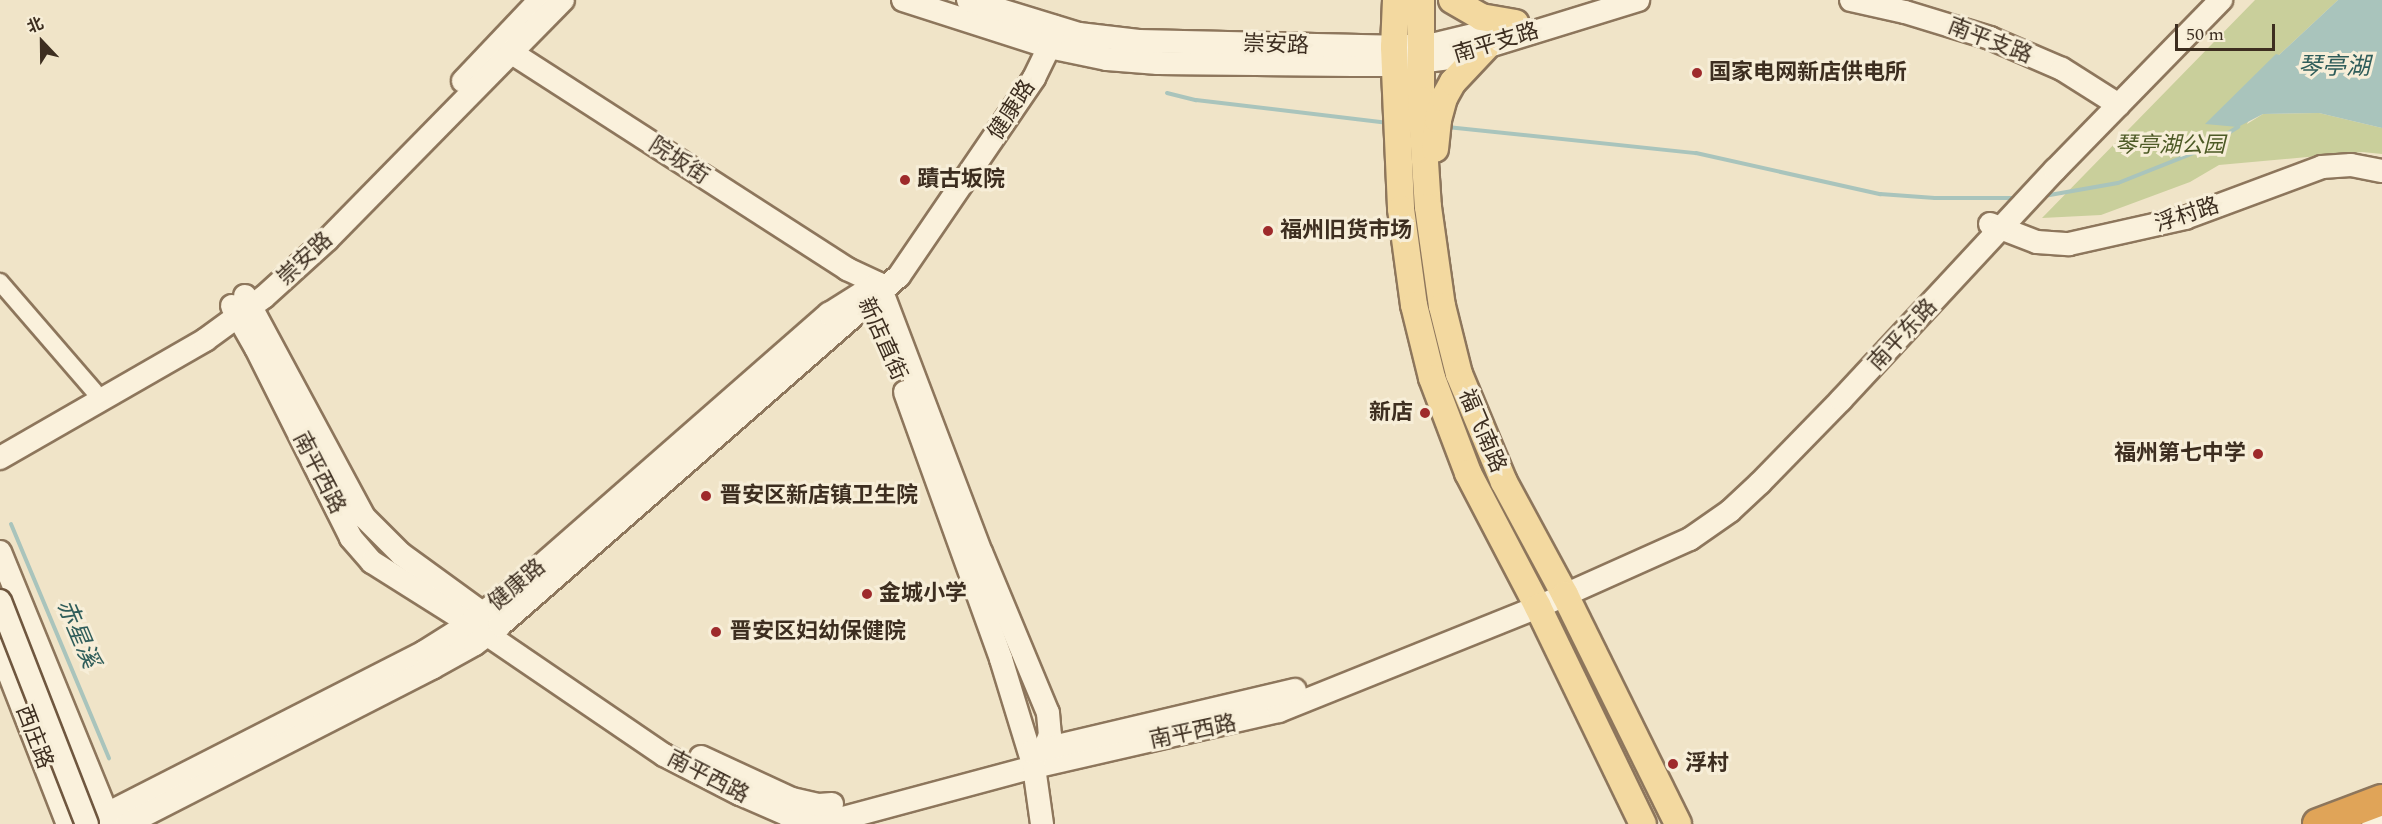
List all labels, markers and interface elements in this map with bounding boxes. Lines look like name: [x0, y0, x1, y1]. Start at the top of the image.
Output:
text: 北: [23, 11, 47, 39]
north arrow: [12, 12, 72, 72]
scale bar: [2178, 12, 2278, 50]
street label: 南平支路: [1944, 13, 2036, 69]
street label: 南平支路: [1450, 18, 1542, 68]
text: 50 m: [2186, 21, 2224, 48]
street label: 崇安路: [1243, 31, 1309, 59]
water label: 琴亭湖: [2298, 54, 2370, 82]
place label: 国家电网新店供电所: [1709, 60, 1907, 86]
marker: 国家电网新店供电所: [1690, 66, 1704, 80]
street label: 健康路: [983, 75, 1041, 145]
street label: 院坂街: [644, 132, 714, 190]
park label: 琴亭湖公园: [2115, 133, 2225, 159]
place label: 蹟古坂院: [917, 167, 1005, 193]
marker: 蹟古坂院: [898, 173, 912, 187]
street label: 浮村路: [2152, 192, 2222, 238]
place label: 福州旧货市场: [1280, 218, 1412, 244]
marker: 福州旧货市场: [1261, 224, 1275, 238]
street label: 崇安路: [272, 227, 338, 291]
street label: 新店直街: [852, 293, 912, 385]
street label: 南平东路: [1863, 294, 1943, 376]
street label: 福飞南路: [1453, 385, 1511, 477]
place label: 新店: [1369, 400, 1413, 426]
marker: 新店: [1418, 406, 1432, 420]
street label: 南平西路: [287, 428, 351, 518]
place label: 福州第七中学: [2114, 441, 2246, 467]
marker: 福州第七中学: [2251, 447, 2265, 461]
place label: 晋安区新店镇卫生院: [720, 483, 918, 509]
marker: 晋安区新店镇卫生院: [697, 487, 715, 505]
street label: 健康路: [483, 554, 551, 616]
place label: 金城小学: [879, 581, 967, 607]
marker: 金城小学: [860, 587, 874, 601]
water label: 赤星溪: [50, 595, 104, 673]
place label: 晋安区妇幼保健院: [730, 619, 906, 645]
marker: 晋安区妇幼保健院: [707, 623, 725, 641]
street label: 西庄路: [10, 701, 58, 773]
street label: 南平西路: [1147, 710, 1239, 754]
street label: 南平西路: [663, 745, 753, 809]
place label: 浮村: [1685, 751, 1729, 777]
marker: 浮村: [1666, 757, 1680, 771]

